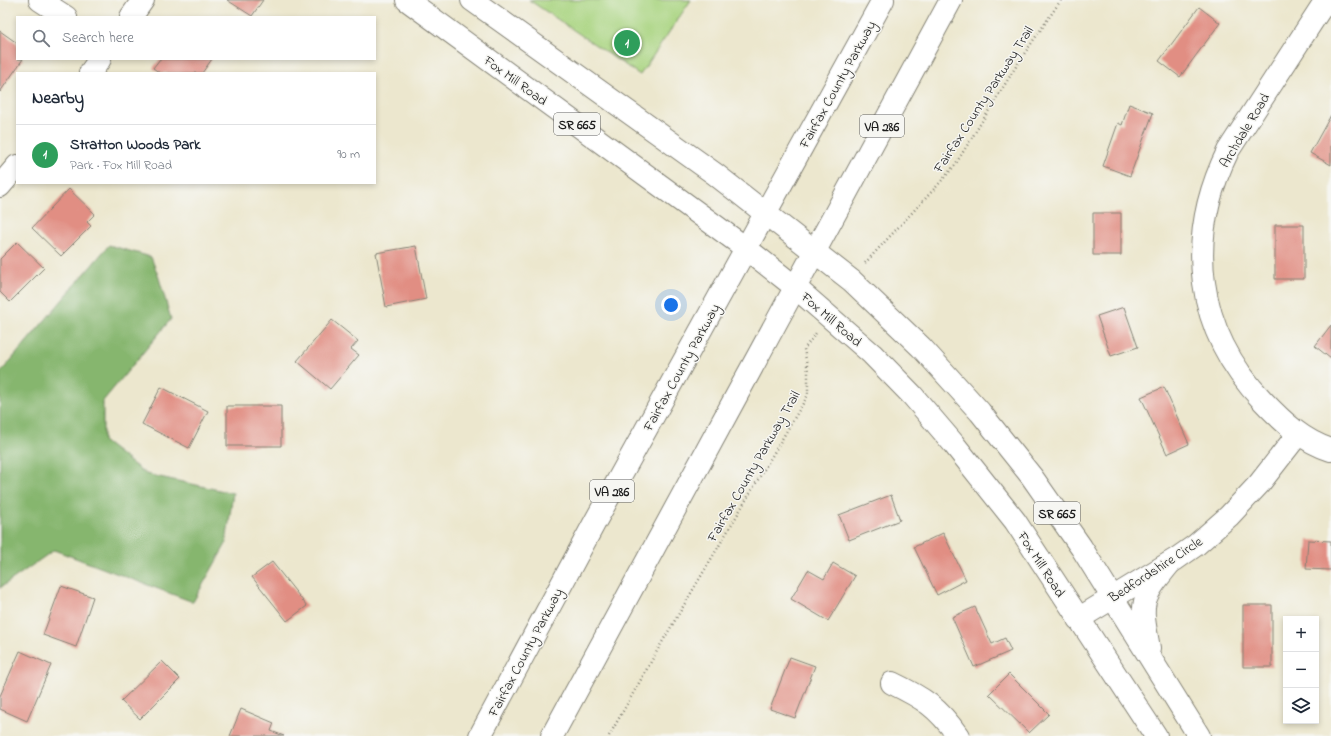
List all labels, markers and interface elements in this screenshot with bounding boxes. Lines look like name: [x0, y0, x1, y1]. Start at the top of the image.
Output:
search box: [16, 16, 376, 60]
street label: Fairfax County Parkway: [794, 17, 883, 154]
street label: Fairfax County Parkway Trail: [928, 22, 1041, 179]
icon: search: [30, 27, 52, 49]
text: Search here: [62, 27, 134, 49]
pin: 1: [614, 28, 640, 58]
street label: Fox Mill Road: [478, 50, 552, 112]
text: Nearby: [32, 86, 84, 111]
street label: Archdale Road: [1215, 89, 1276, 172]
road number: SR 665: [554, 113, 600, 135]
road number: VA 286: [860, 115, 904, 137]
text: Stratton Woods Park: [70, 134, 201, 156]
text: 1: [43, 145, 47, 164]
text: 90 m: [337, 145, 360, 164]
text: Park · Fox Mill Road: [70, 156, 172, 175]
street label: Fox Mill Road: [795, 287, 866, 353]
your location: [661, 295, 681, 315]
street label: Fairfax County Parkway: [638, 300, 727, 437]
street label: Fairfax County Parkway Trail: [702, 387, 807, 548]
road number: VA 286: [590, 480, 634, 502]
road number: SR 665: [1034, 502, 1080, 524]
street label: Fox Mill Road: [1011, 527, 1070, 602]
street label: Bedfordshire Circle: [1104, 532, 1208, 609]
street label: Fairfax County Parkway: [483, 584, 570, 722]
map controls: [1283, 616, 1319, 724]
button: +: [1283, 616, 1319, 652]
button: −: [1283, 652, 1319, 688]
button: layers: [1283, 688, 1319, 724]

